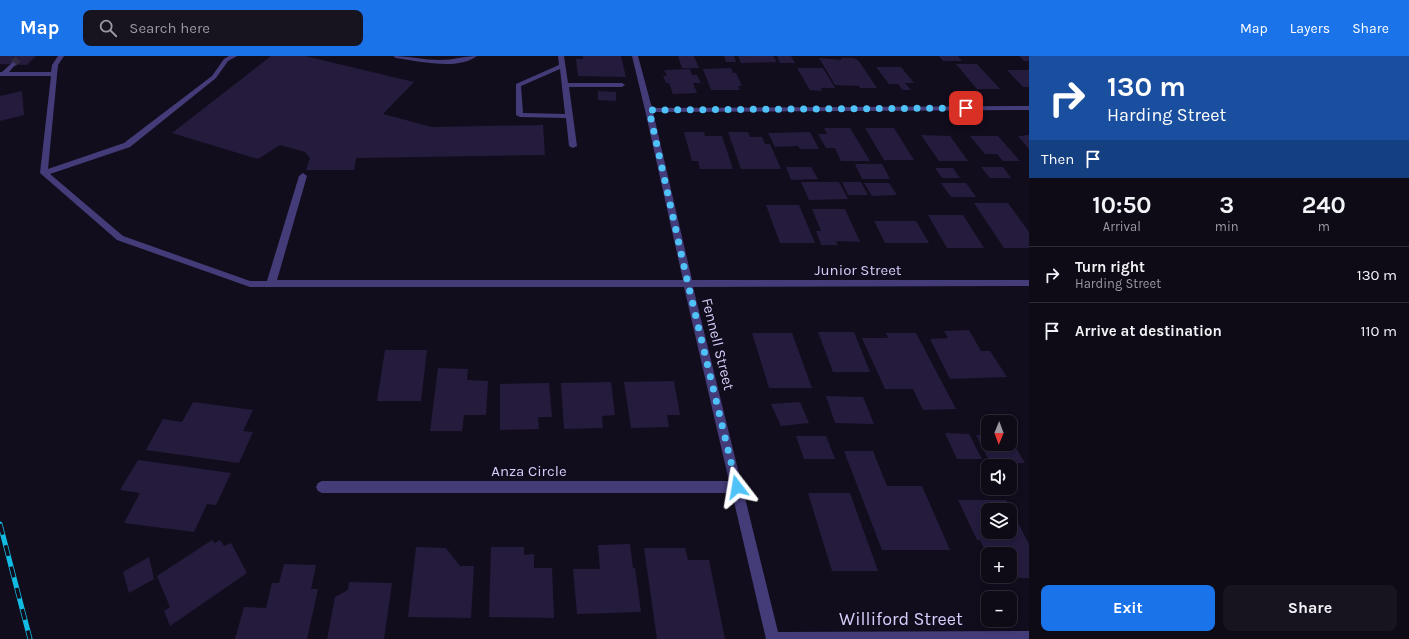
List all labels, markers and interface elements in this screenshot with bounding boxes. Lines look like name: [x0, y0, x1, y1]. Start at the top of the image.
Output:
search box: [83, 10, 363, 46]
text: Map: [20, 17, 59, 39]
icon: search: [97, 17, 119, 39]
text: Search here: [129, 19, 210, 37]
text: Map: [1240, 20, 1268, 37]
text: Layers: [1290, 20, 1330, 37]
text: Share: [1352, 20, 1389, 37]
text: 130 m: [1107, 70, 1186, 103]
icon: right: [1041, 72, 1093, 124]
pin: [949, 91, 983, 125]
icon: arrive: [955, 97, 977, 119]
text: Harding Street: [1107, 104, 1226, 126]
icon: arrive: [1082, 148, 1104, 170]
text: Then: [1041, 150, 1074, 168]
text: 10:50: [1092, 191, 1152, 219]
text: 3: [1219, 191, 1234, 219]
text: 240: [1302, 191, 1346, 219]
text: Arrival: [1103, 219, 1141, 234]
text: min: [1215, 219, 1239, 234]
text: m: [1318, 219, 1330, 234]
text: Turn right: [1075, 258, 1145, 276]
street label: Junior Street: [814, 261, 902, 279]
icon: right: [1041, 264, 1063, 286]
text: 130 m: [1357, 266, 1397, 284]
text: Harding Street: [1075, 276, 1161, 291]
street label: Fennell Street: [698, 296, 738, 392]
icon: arrive: [1041, 320, 1063, 342]
text: Arrive at destination: [1075, 322, 1222, 340]
text: 110 m: [1361, 322, 1397, 340]
north arrow: [981, 415, 1017, 451]
map controls: [981, 415, 1017, 627]
button: sound: [981, 459, 1017, 495]
street label: Anza Circle: [491, 462, 567, 480]
position arrow: [716, 466, 758, 508]
button: layers: [981, 503, 1017, 539]
button: +: [981, 547, 1017, 583]
button: Exit: [1041, 585, 1215, 631]
button: Share: [1223, 585, 1397, 631]
button: −: [981, 591, 1017, 627]
street label: Williford Street: [839, 608, 963, 630]

